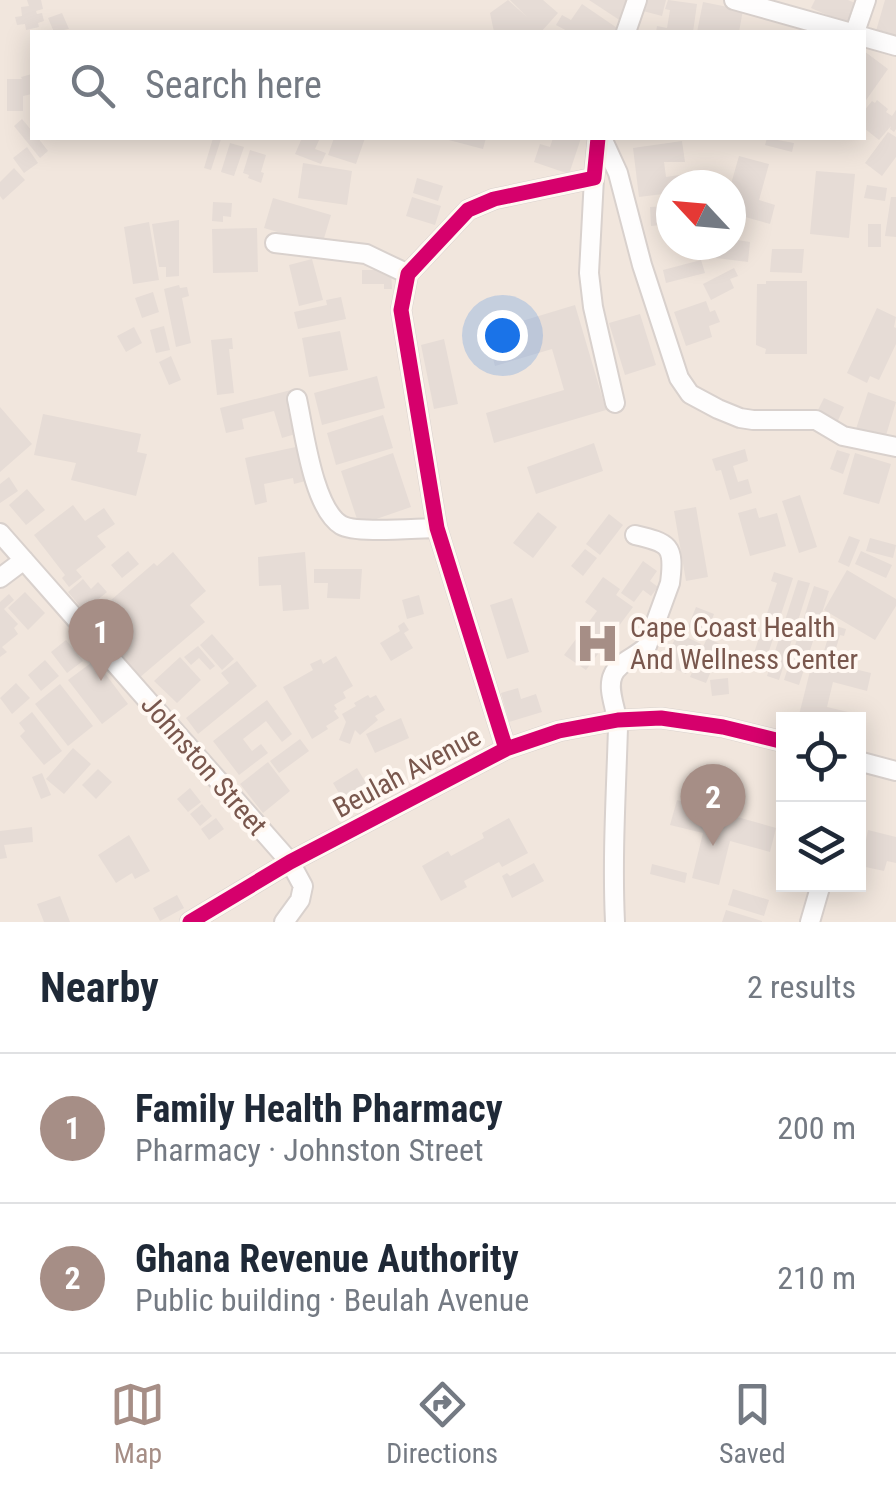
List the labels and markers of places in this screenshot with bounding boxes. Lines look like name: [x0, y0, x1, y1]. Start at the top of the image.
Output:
pin: 1: [68, 598, 134, 681]
place label: Cape Coast Health And Wellness Center: [630, 611, 858, 676]
hospital icon: Cape Coast Health And Wellness Center: [573, 619, 621, 667]
pin: 2: [680, 764, 746, 846]

